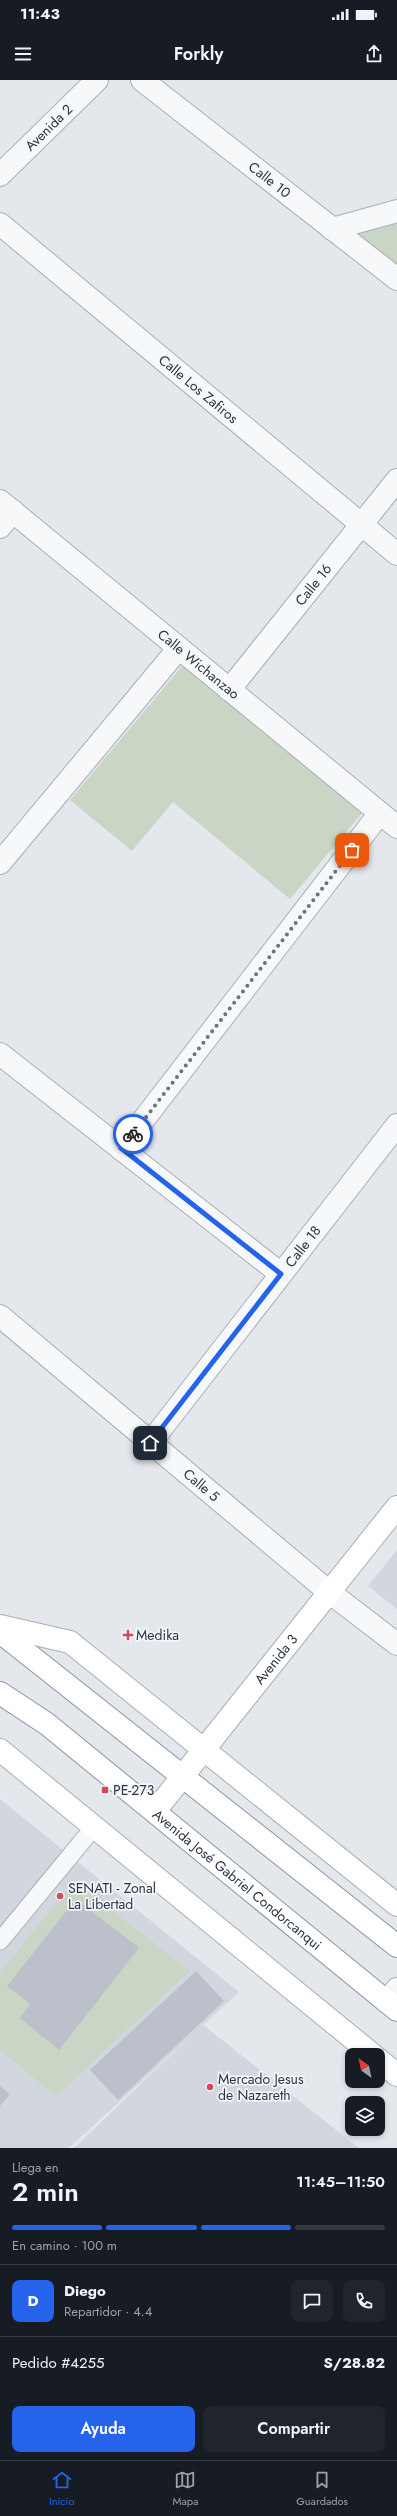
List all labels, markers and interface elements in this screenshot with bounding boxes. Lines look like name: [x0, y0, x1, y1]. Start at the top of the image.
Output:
text: 11:43: [20, 3, 60, 25]
text: Forkly: [174, 41, 223, 67]
icon: menu: [12, 43, 34, 65]
icon: share: [363, 43, 385, 65]
street label: Avenida 2: [20, 99, 77, 155]
street label: Calle 10: [244, 157, 295, 203]
street label: Calle Los Zafiros: [154, 350, 243, 428]
street label: Calle 16: [290, 559, 336, 610]
street label: Calle Wichanzao: [153, 624, 244, 704]
pin: [335, 833, 369, 867]
icon: bag: [341, 839, 363, 861]
courier: [113, 1114, 153, 1154]
icon: bike: [122, 1123, 144, 1145]
street label: Calle 18: [280, 1221, 325, 1272]
pin: [133, 1426, 167, 1460]
icon: home: [139, 1432, 161, 1454]
street label: Calle 5: [179, 1464, 224, 1506]
place label: Medika: [136, 1625, 179, 1645]
marker: Medika: [123, 1630, 133, 1640]
street label: Avenida 3: [250, 1630, 302, 1689]
place label: PE-273: [113, 1780, 155, 1800]
marker: PE-273: [100, 1785, 110, 1795]
street label: Avenida José Gabriel Condorcanqui: [148, 1804, 326, 1955]
place label: SENATI - Zonal La Libertad: [68, 1878, 156, 1914]
marker: SENATI - Zonal La Libertad: [55, 1891, 65, 1901]
north arrow: [345, 2048, 385, 2088]
map controls: [345, 2048, 385, 2136]
place label: Mercado Jesus de Nazareth: [218, 2069, 304, 2105]
marker: Mercado Jesus de Nazareth: [205, 2082, 215, 2092]
button: layers: [345, 2096, 385, 2136]
text: Llega en: [12, 2158, 59, 2177]
text: 11:45–11:50: [296, 2171, 385, 2193]
text: 2 min: [12, 2173, 79, 2211]
text: En camino · 100 m: [12, 2236, 117, 2255]
text: Diego: [64, 2280, 106, 2302]
button: chat: [291, 2280, 333, 2322]
button: phone: [343, 2280, 385, 2322]
text: D: [28, 2290, 39, 2312]
text: Repartidor · 4.4: [64, 2302, 152, 2321]
text: Pedido #4255: [12, 2352, 104, 2374]
text: S/28.82: [323, 2352, 385, 2374]
button: Ayuda: [12, 2406, 195, 2452]
button: Compartir: [203, 2406, 385, 2452]
tab: Inicio: [49, 2469, 74, 2509]
tab: Mapa: [173, 2469, 198, 2509]
tab: Guardados: [296, 2469, 348, 2509]

